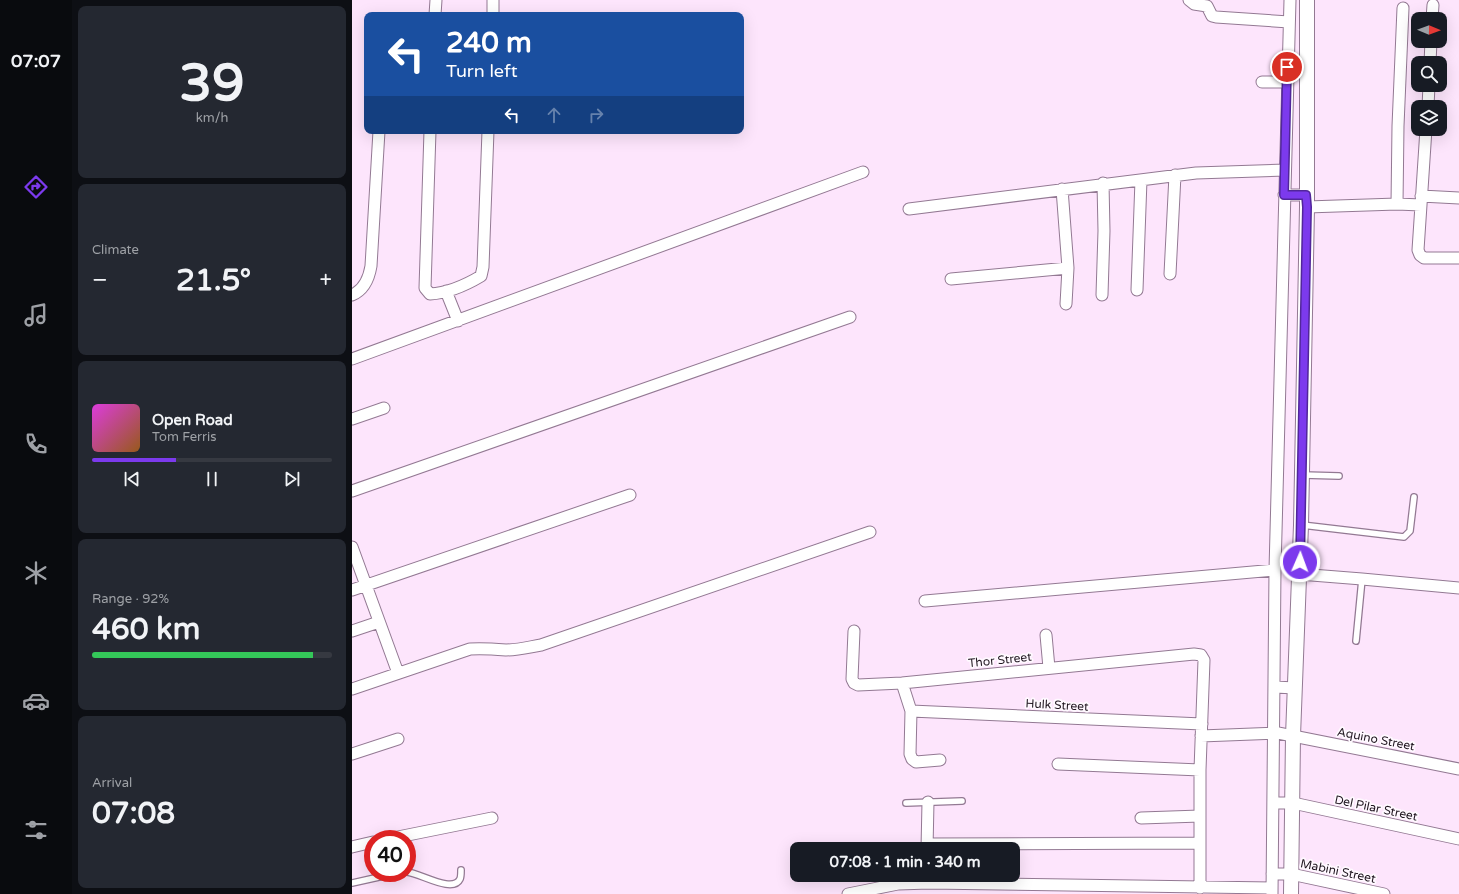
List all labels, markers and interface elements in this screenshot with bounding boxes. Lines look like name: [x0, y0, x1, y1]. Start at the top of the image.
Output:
north arrow: [1411, 12, 1447, 48]
map controls: [1411, 12, 1447, 136]
text: 240 m: [446, 26, 532, 60]
icon: left: [380, 28, 432, 80]
text: 07:07: [11, 50, 61, 72]
pin: [1270, 50, 1304, 84]
text: 39: [179, 52, 245, 115]
icon: arrive: [1276, 56, 1298, 78]
button: search: [1411, 56, 1447, 92]
text: Turn left: [446, 60, 518, 82]
button: layers: [1411, 100, 1447, 136]
icon: left: [501, 104, 523, 126]
icon: ahead: [543, 104, 565, 126]
icon: right: [585, 104, 607, 126]
text: km/h: [196, 110, 228, 126]
icon: directions: [22, 173, 50, 201]
text: Climate: [92, 242, 139, 258]
text: 21.5°: [176, 262, 251, 299]
text: −: [92, 267, 108, 293]
text: +: [320, 267, 332, 293]
icon: music: [22, 301, 50, 329]
text: Open Road: [152, 411, 233, 429]
text: Tom Ferris: [152, 429, 216, 445]
icon: phone: [22, 430, 50, 458]
icon: previous: [121, 468, 143, 490]
icon: pause: [201, 468, 223, 490]
icon: next: [281, 468, 303, 490]
position arrow: [1279, 541, 1321, 583]
icon: climate: [22, 559, 50, 587]
text: Range · 92%: [92, 591, 169, 607]
text: 460 km: [92, 611, 200, 648]
street label: Thor Street: [968, 650, 1033, 670]
icon: car: [22, 687, 50, 715]
street label: Hulk Street: [1025, 696, 1089, 714]
street label: Aquino Street: [1336, 725, 1416, 753]
text: Arrival: [92, 775, 132, 791]
street label: Del Pilar Street: [1333, 792, 1419, 824]
text: 07:08: [92, 795, 175, 832]
icon: filters: [22, 816, 50, 844]
speed limit sign: 40: [364, 830, 416, 882]
text: 07:08 · 1 min · 340 m: [830, 853, 980, 871]
street label: Mabini Street: [1299, 856, 1377, 886]

